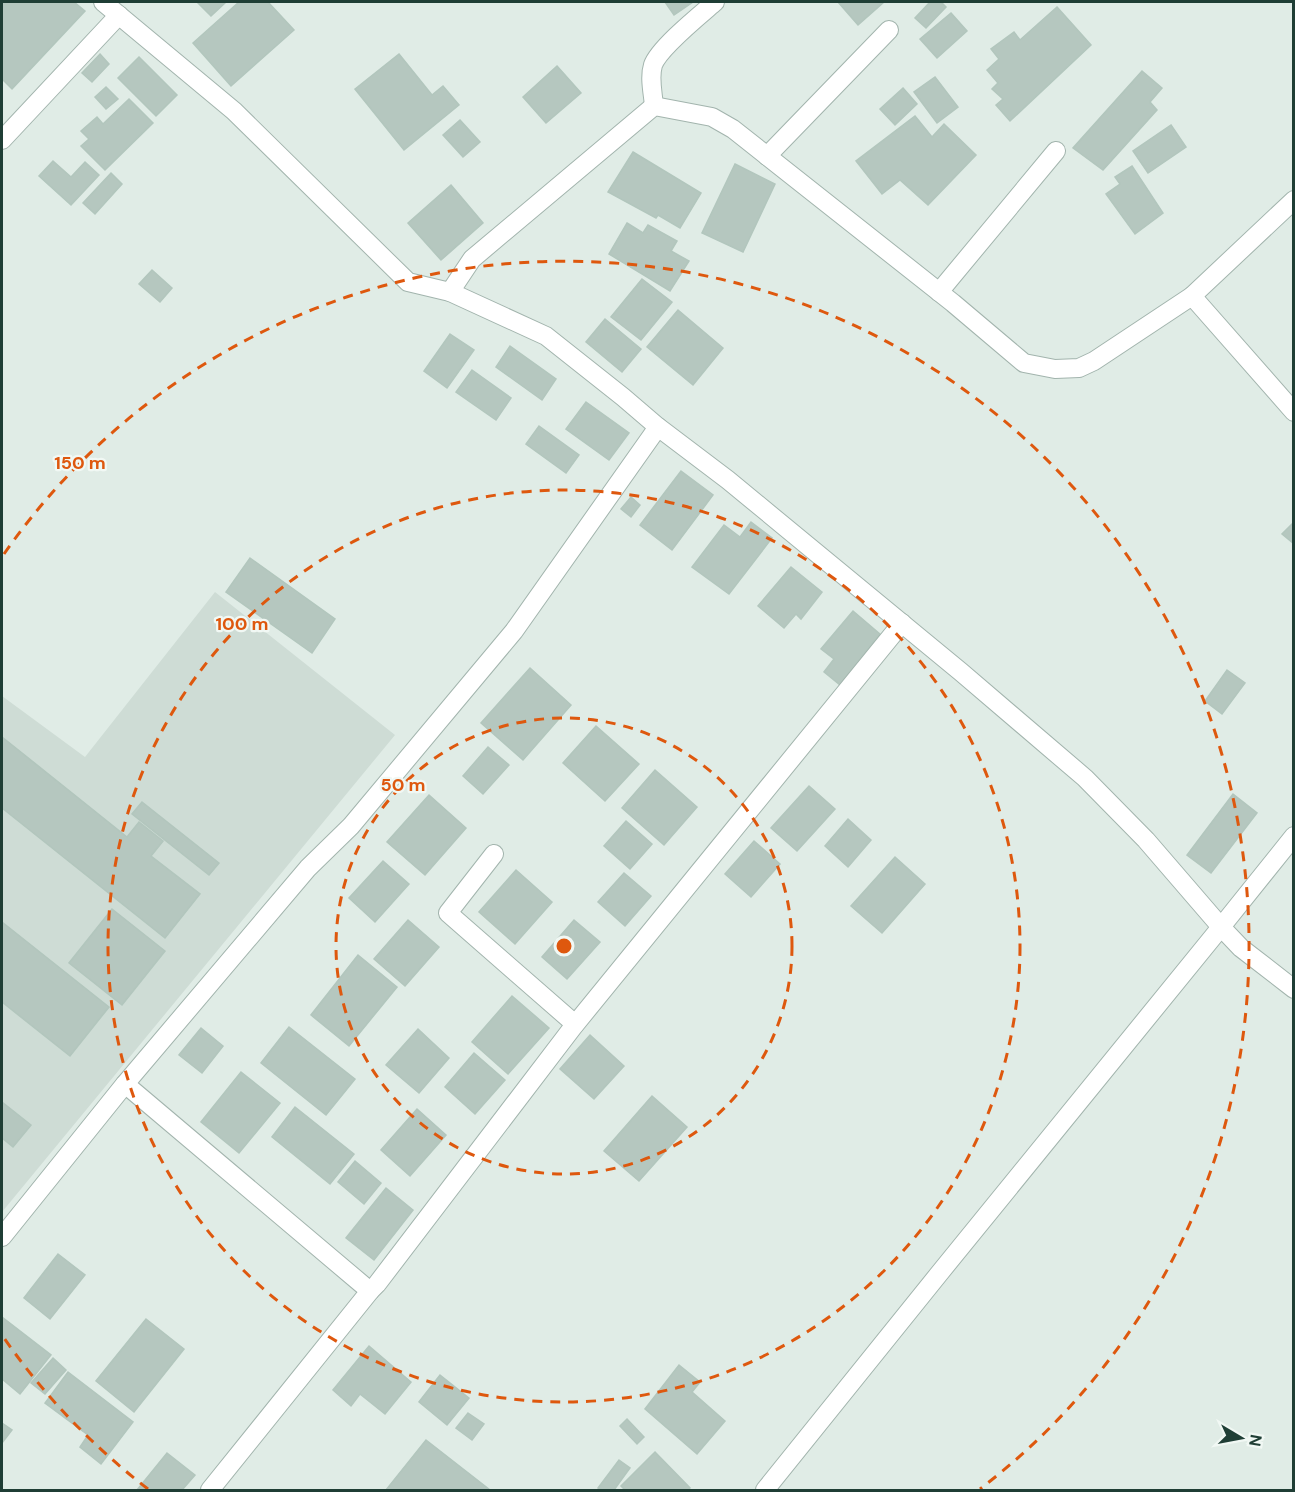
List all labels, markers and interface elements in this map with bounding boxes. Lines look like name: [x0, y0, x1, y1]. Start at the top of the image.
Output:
text: 150 m: [54, 451, 106, 475]
text: 100 m: [215, 612, 269, 636]
text: 50 m: [380, 773, 426, 797]
centre of rings: [554, 936, 574, 956]
north arrow: [1211, 1408, 1271, 1468]
text: N: [1244, 1433, 1267, 1448]

